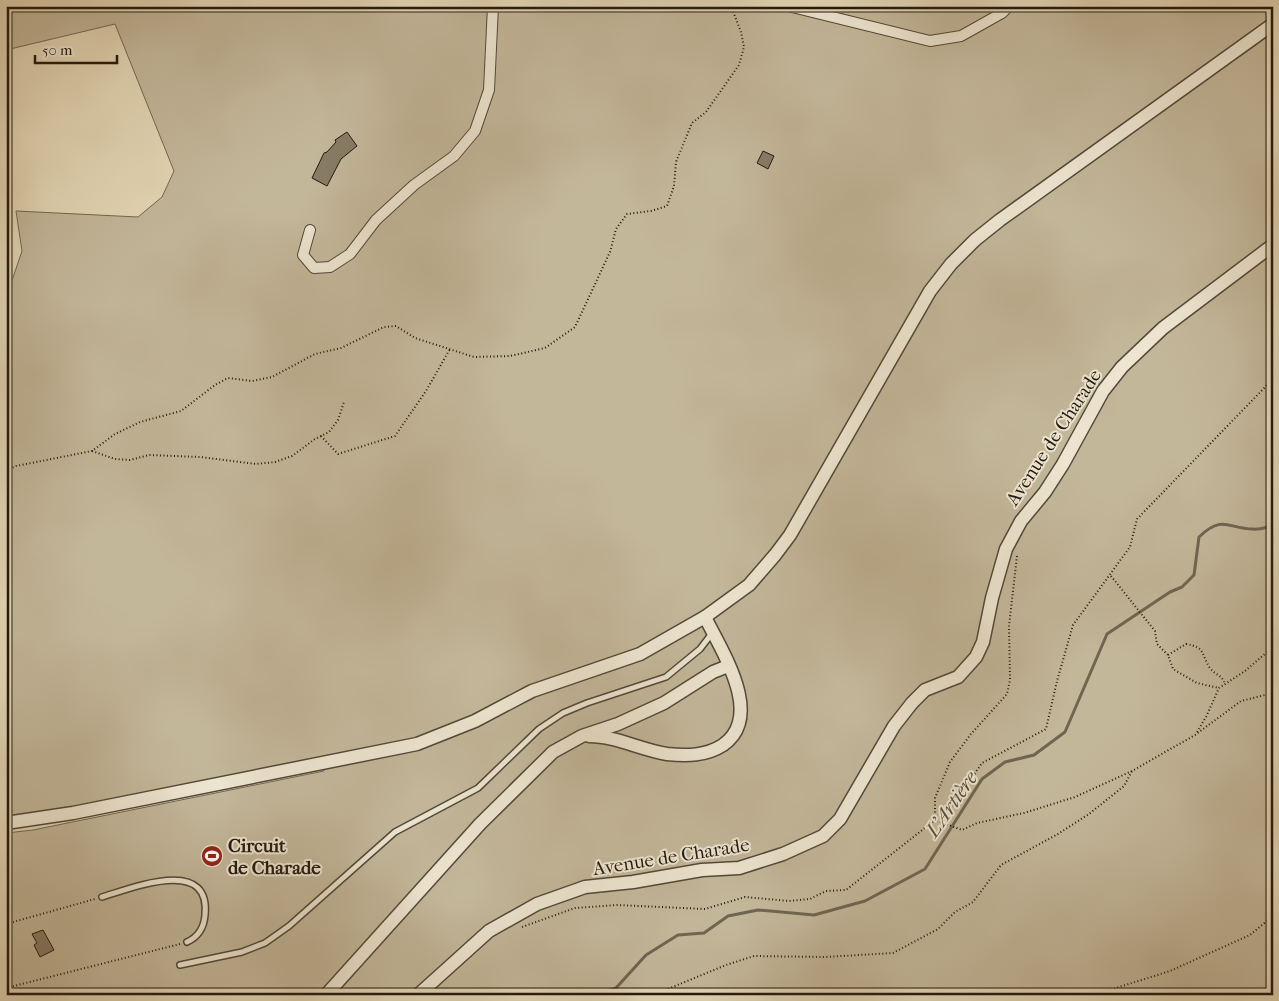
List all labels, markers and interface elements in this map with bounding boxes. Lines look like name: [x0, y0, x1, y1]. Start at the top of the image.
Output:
scale bar: [35, 32, 118, 64]
text: 50 m: [42, 41, 73, 59]
street label: Avenue de Charade: [1001, 365, 1106, 511]
water label: L'Artière: [920, 767, 983, 843]
street label: Avenue de Charade: [590, 834, 751, 880]
place label: Circuit de Charade: [228, 835, 321, 879]
sports icon: Circuit de Charade: [200, 844, 224, 868]

